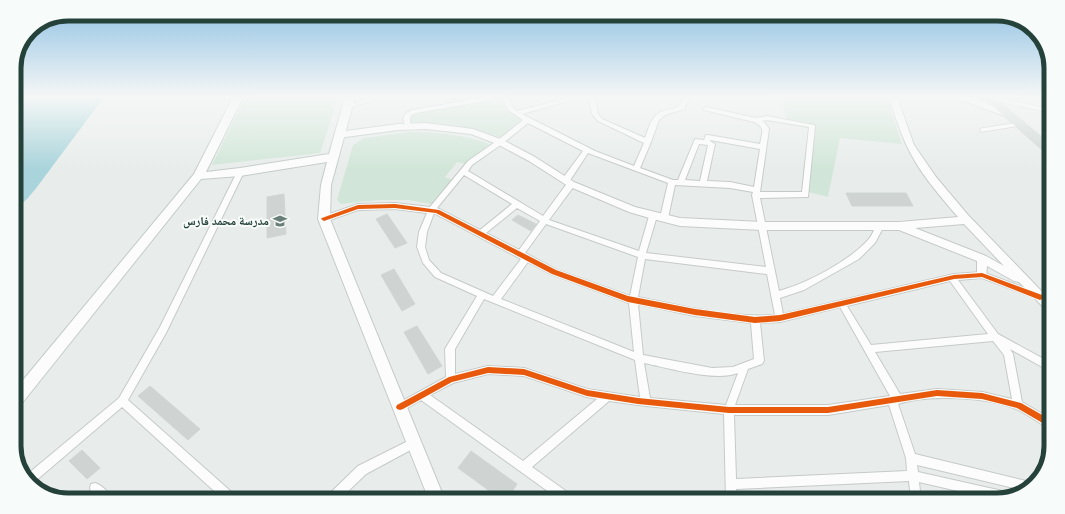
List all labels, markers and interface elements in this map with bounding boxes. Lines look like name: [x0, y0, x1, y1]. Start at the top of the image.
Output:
school or university icon: مدرسة محمد فارس: [272, 213, 288, 229]
place label: مدرسة محمد فارس: [183, 214, 269, 229]

